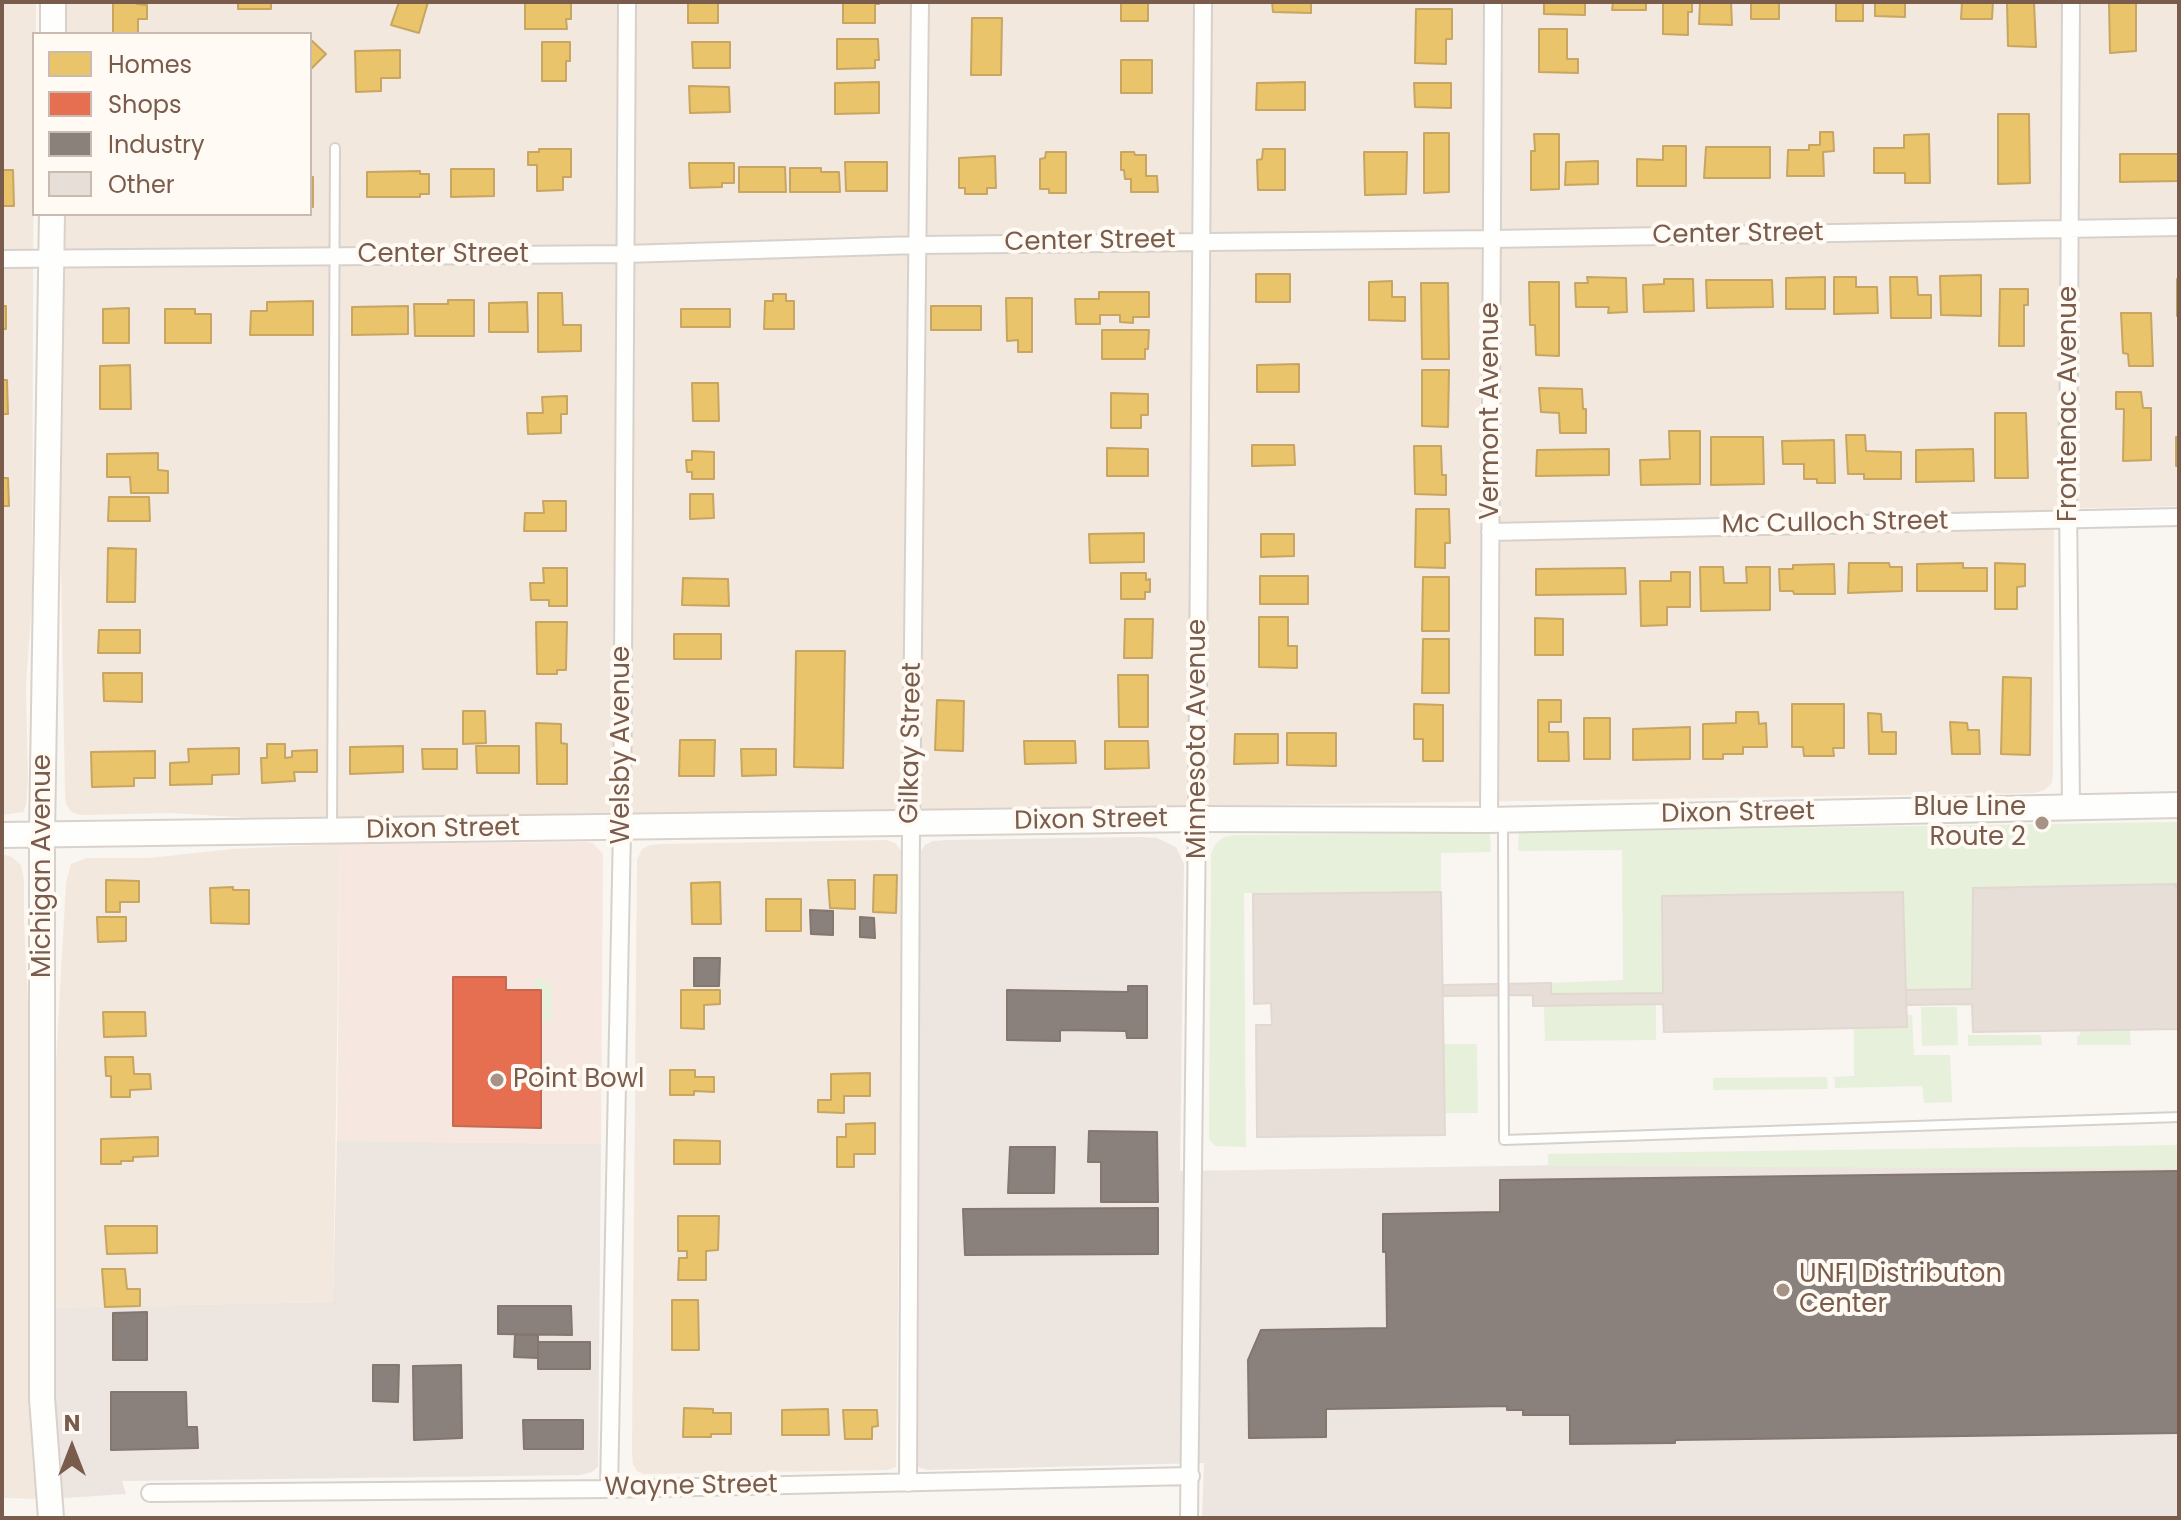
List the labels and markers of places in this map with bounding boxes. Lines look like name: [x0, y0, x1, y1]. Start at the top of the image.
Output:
place label: Blue Line Route 2: [1914, 792, 2026, 854]
marker: Blue Line Route 2: [2033, 814, 2051, 832]
place label: Point Bowl: [513, 1064, 644, 1096]
marker: Point Bowl: [488, 1071, 506, 1089]
place label: UNFI Distributon Center: [1799, 1259, 2002, 1320]
marker: UNFI Distributon Center: [1774, 1281, 1792, 1299]

